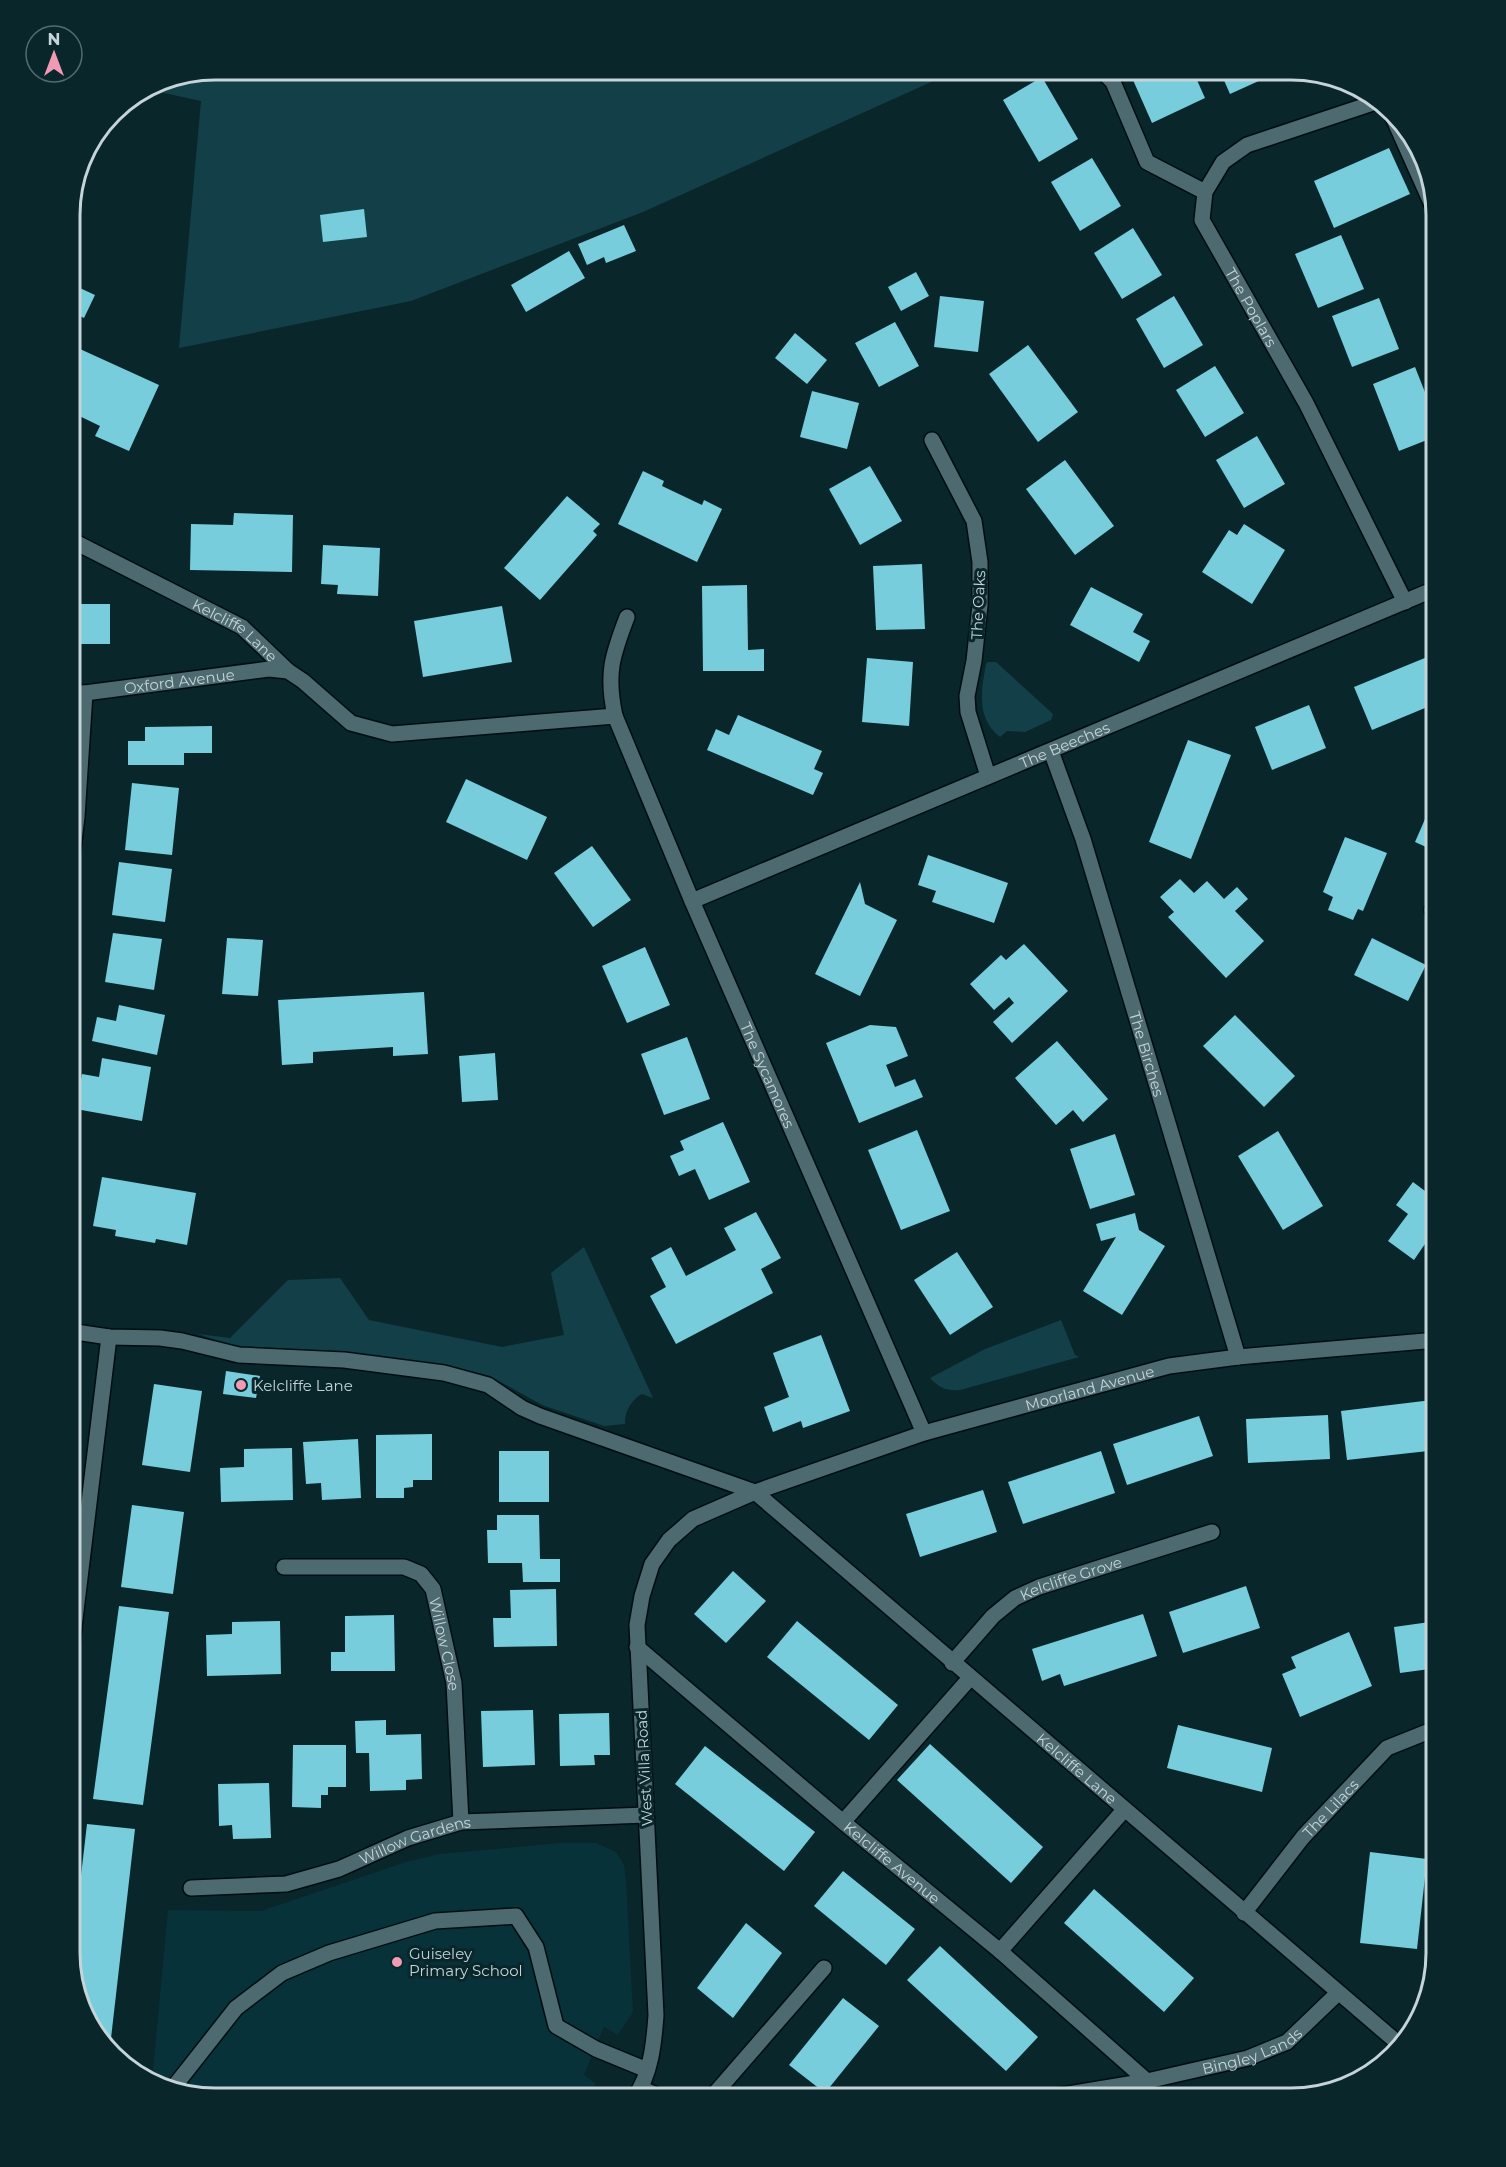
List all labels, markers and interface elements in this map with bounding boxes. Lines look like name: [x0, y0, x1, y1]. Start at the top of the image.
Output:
north arrow: [24, 24, 84, 84]
text: N: [48, 30, 60, 49]
street label: The Poplars: [1222, 264, 1282, 350]
street label: The Oaks: [967, 570, 989, 640]
street label: Kelcliffe Lane: [190, 594, 282, 666]
street label: Oxford Avenue: [123, 664, 236, 697]
street label: The Beeches: [1016, 717, 1112, 772]
street label: The Birches: [1126, 1009, 1169, 1099]
street label: The Sycamores: [736, 1019, 799, 1131]
street label: Moorland Avenue: [1023, 1361, 1156, 1414]
place label: Kelcliffe Lane: [253, 1376, 353, 1395]
marker: Kelcliffe Lane: [234, 1378, 248, 1392]
street label: Kelcliffe Grove: [1016, 1552, 1124, 1604]
street label: Willow Close: [426, 1595, 464, 1691]
street label: West Villa Road: [631, 1709, 657, 1827]
street label: Kelcliffe Lane: [1033, 1728, 1121, 1808]
street label: The Lilacs: [1298, 1775, 1362, 1841]
street label: Willow Gardens: [356, 1812, 471, 1868]
street label: Kelcliffe Avenue: [840, 1817, 944, 1908]
place label: Guiseley Primary School: [409, 1944, 523, 1980]
marker: Guiseley Primary School: [390, 1955, 404, 1969]
street label: Bingley Lands: [1200, 2023, 1306, 2078]

